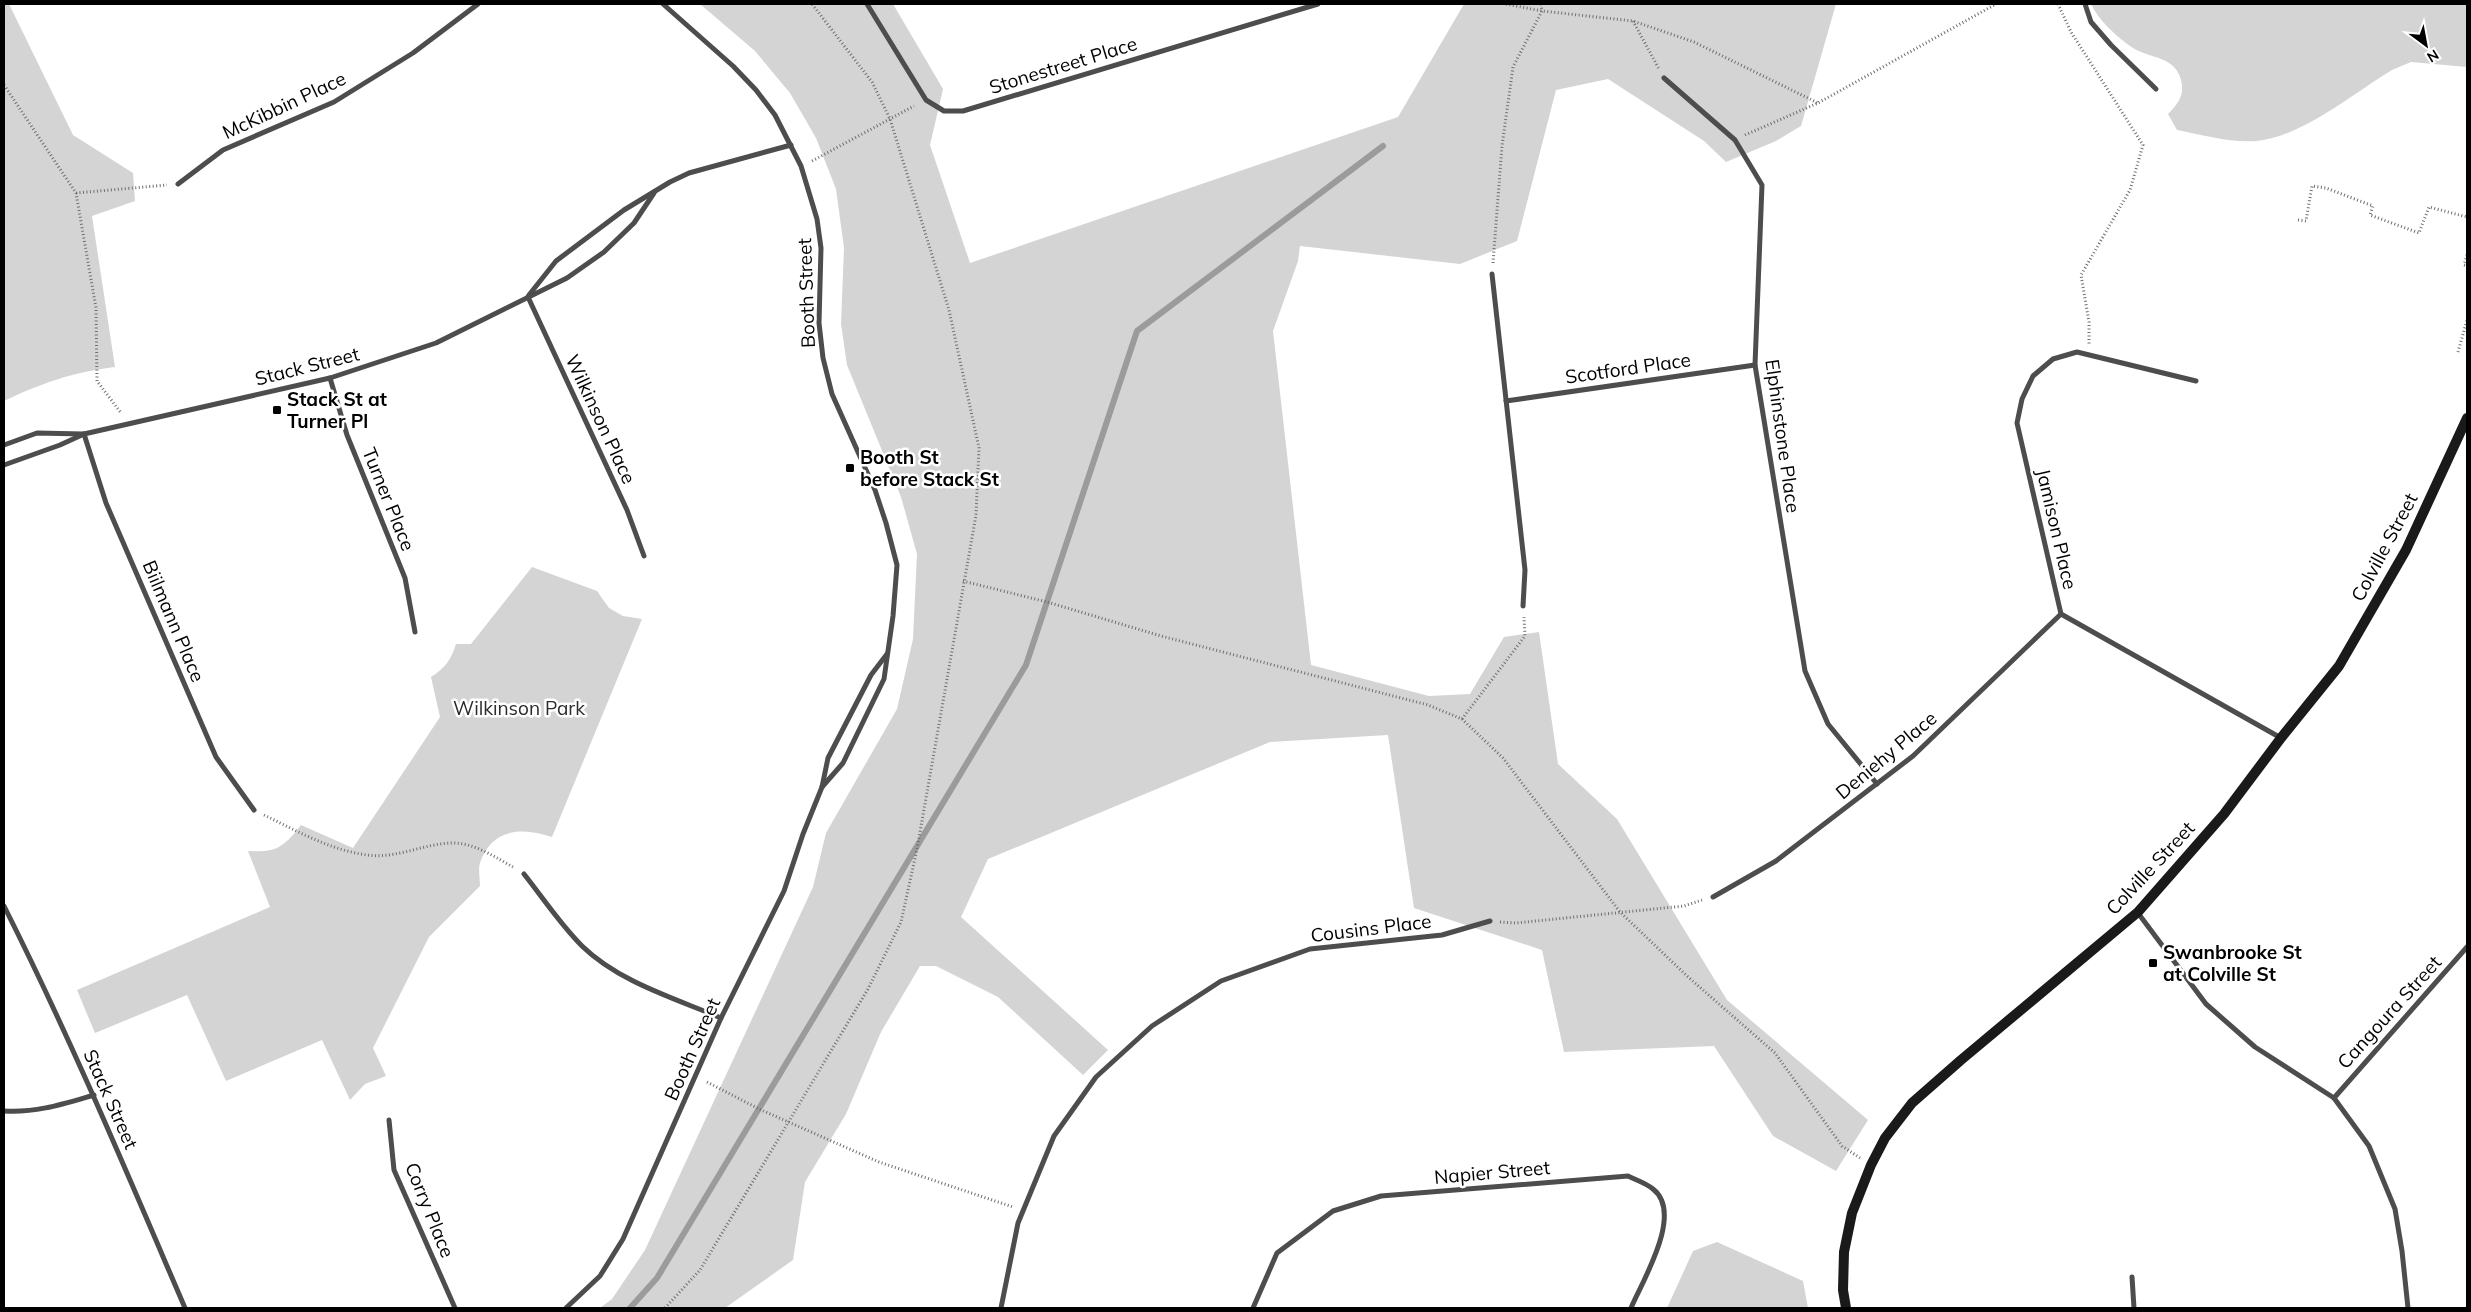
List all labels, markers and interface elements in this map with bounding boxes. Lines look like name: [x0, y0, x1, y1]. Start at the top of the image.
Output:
north arrow: [2401, 20, 2451, 70]
street label: Stonestreet Place: [986, 31, 1140, 99]
text: N: [2424, 46, 2442, 66]
street label: McKibbin Place: [218, 66, 350, 144]
street label: Booth Street: [792, 237, 820, 348]
street label: Stack Street: [252, 341, 362, 391]
street label: Scotford Place: [1564, 347, 1692, 389]
street label: Wilkinson Place: [561, 351, 641, 487]
street label: Elphinstone Place: [1760, 358, 1806, 514]
place label: Stack St at Turner Pl: [287, 387, 387, 433]
marker: Stack St at Turner Pl: [271, 404, 283, 416]
street label: Turner Place: [357, 444, 421, 554]
place label: Booth St before Stack St: [860, 445, 999, 491]
marker: Booth St before Stack St: [844, 462, 856, 474]
street label: Jamison Place: [2031, 466, 2083, 592]
street label: Colville Street: [2345, 488, 2423, 605]
street label: Biilmann Place: [138, 557, 210, 685]
park label: Wilkinson Park: [453, 696, 585, 720]
street label: Deniehy Place: [1831, 706, 1941, 804]
street label: Colville Street: [2101, 816, 2200, 920]
street label: Cousins Place: [1309, 909, 1433, 947]
place label: Swanbrooke St at Colville St: [2163, 940, 2302, 986]
street label: Cangoura Street: [2332, 950, 2446, 1074]
marker: Swanbrooke St at Colville St: [2147, 957, 2159, 969]
street label: Booth Street: [659, 994, 725, 1104]
street label: Stack Street: [78, 1045, 144, 1153]
street label: Napier Street: [1433, 1155, 1551, 1189]
street label: Corry Place: [400, 1159, 460, 1261]

